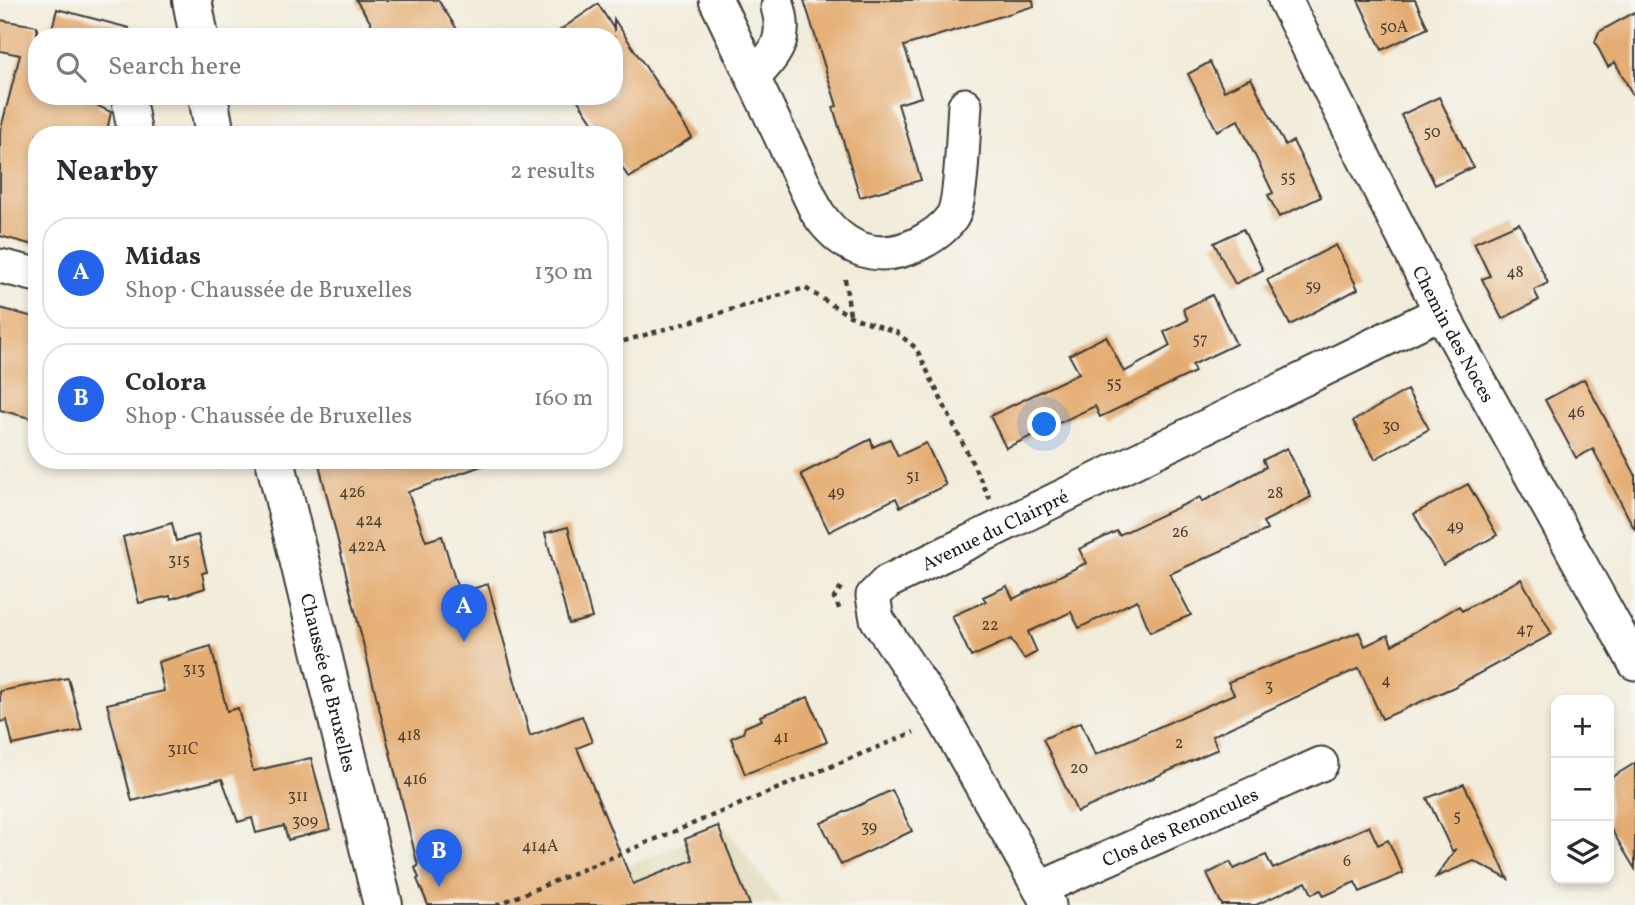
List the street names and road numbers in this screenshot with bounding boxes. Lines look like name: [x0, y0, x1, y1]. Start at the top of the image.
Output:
street label: Chemin des Noces: [1405, 262, 1500, 408]
street label: Avenue du Clairpré: [918, 484, 1073, 578]
street label: Chaussée de Bruxelles: [293, 591, 361, 775]
street label: Clos des Renoncules: [1099, 782, 1263, 874]

